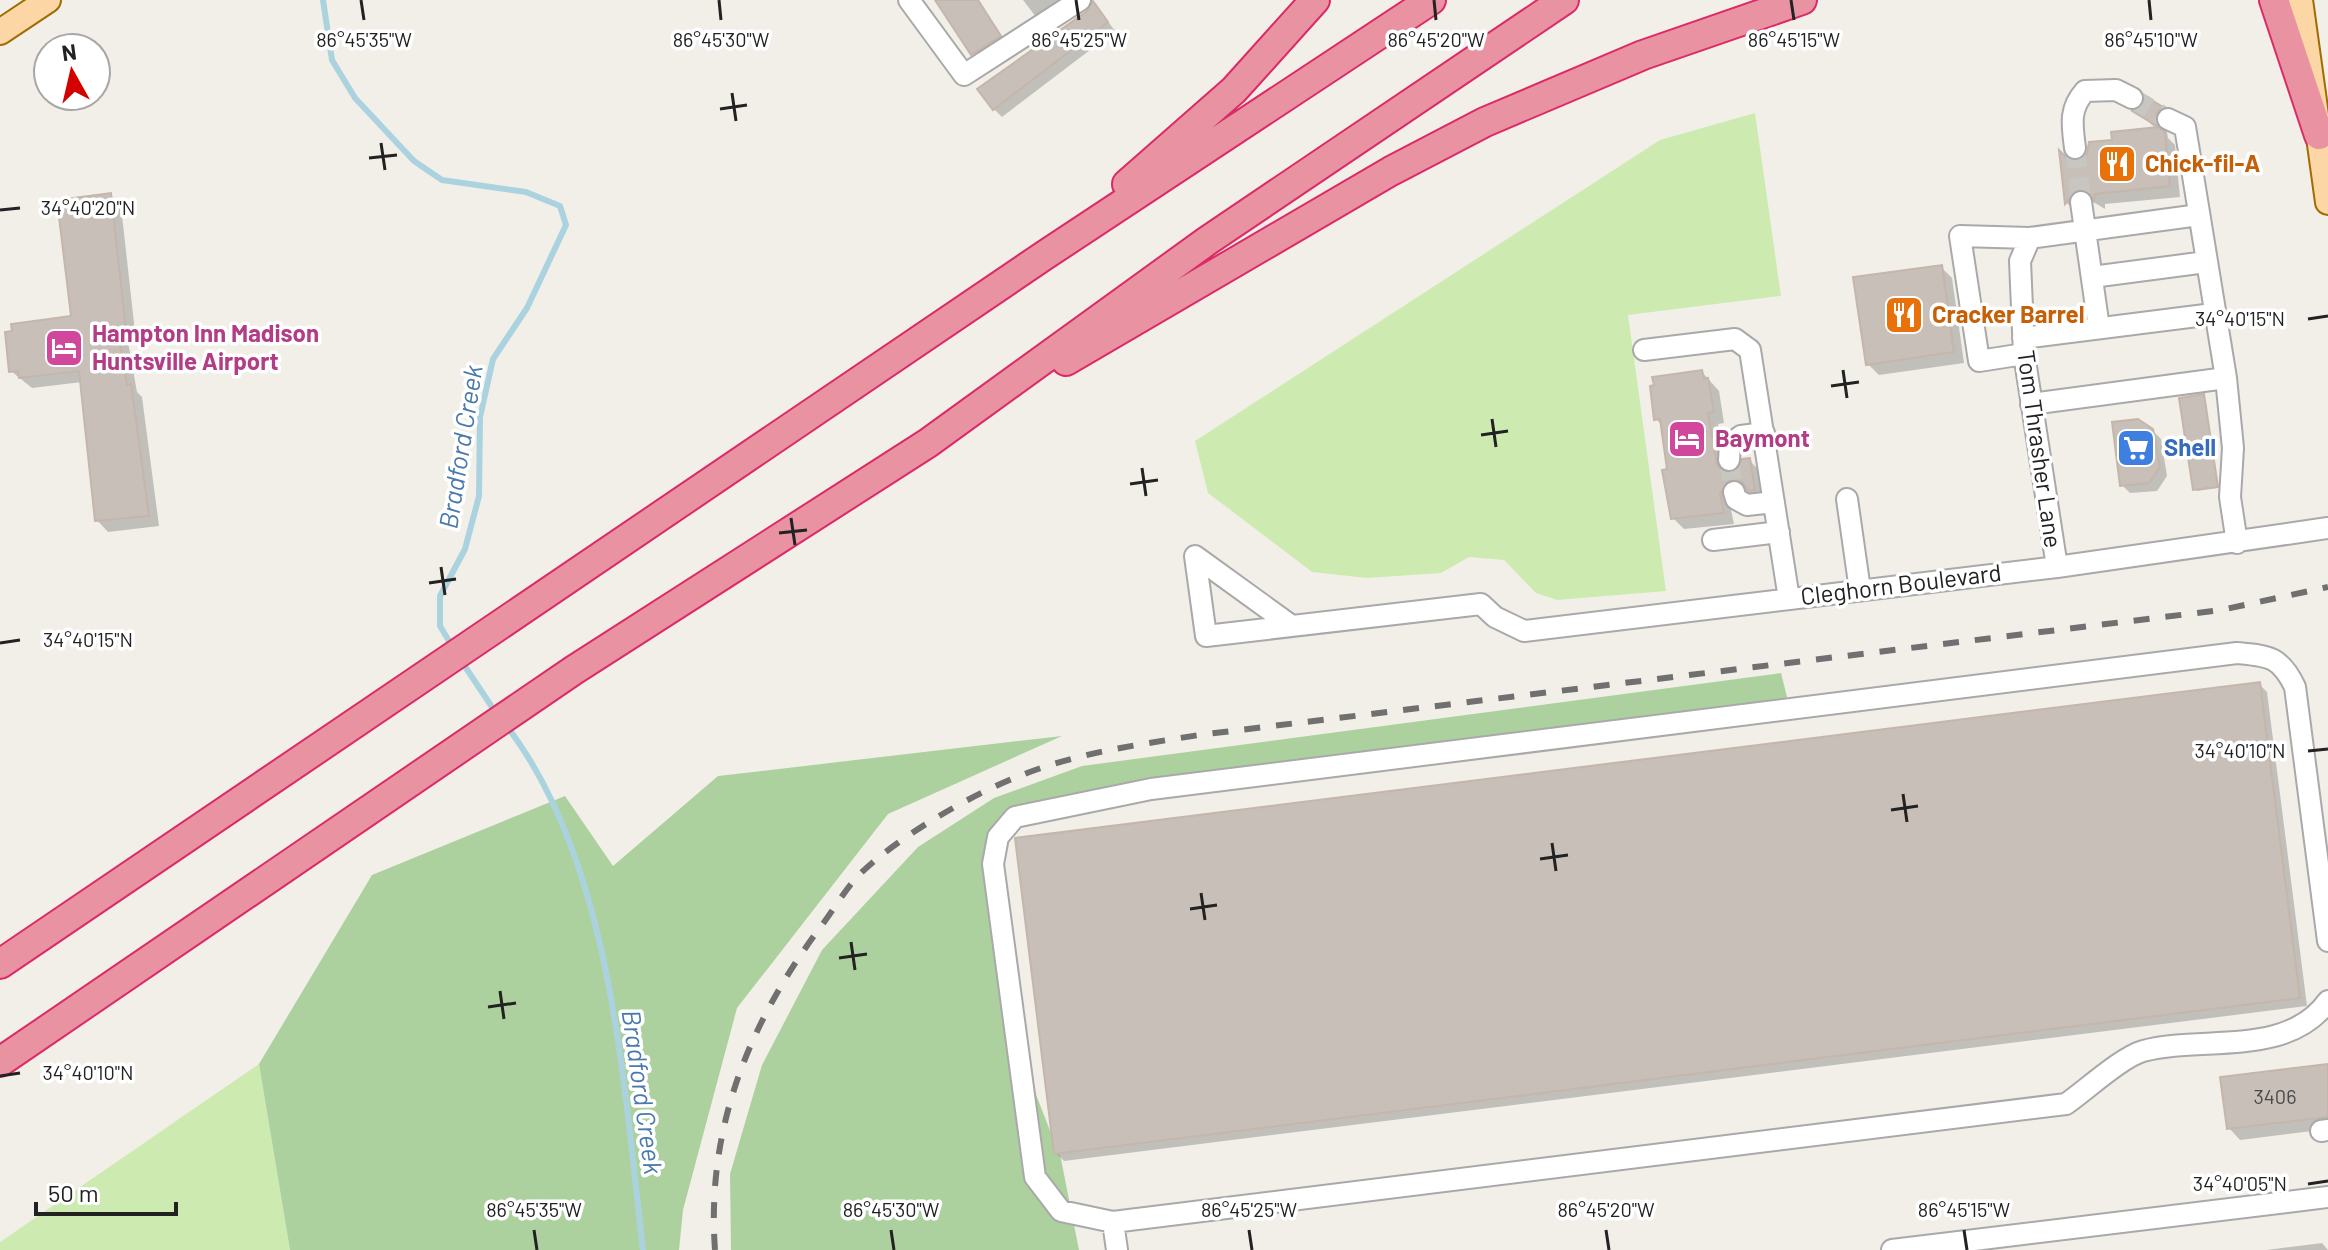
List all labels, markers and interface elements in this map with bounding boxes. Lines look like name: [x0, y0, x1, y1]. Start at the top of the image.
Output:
text: 86°45'35"W: [316, 27, 412, 51]
text: 86°45'30"W: [673, 27, 770, 51]
text: 86°45'25"W: [1031, 27, 1127, 51]
text: 86°45'20"W: [1387, 27, 1485, 51]
text: 86°45'15"W: [1748, 27, 1841, 51]
text: 86°45'10"W: [2104, 27, 2198, 51]
north arrow: [32, 32, 112, 112]
text: N: [60, 37, 78, 65]
restaurant icon: Chick-fil-A: [2096, 143, 2138, 185]
place label: Chick-fil-A: [2145, 148, 2260, 177]
text: 34°40'20"N: [41, 195, 135, 219]
restaurant icon: Cracker Barrel: [1883, 294, 1925, 336]
place label: Cracker Barrel: [1932, 299, 2085, 328]
text: 34°40'15"N: [2195, 306, 2285, 330]
place label: Hampton Inn Madison Huntsville Airport: [92, 318, 319, 375]
hotel icon: Hampton Inn Madison Huntsville Airport: [43, 327, 85, 369]
street label: Tom Thrasher Lane: [2012, 348, 2069, 550]
water label: Bradford Creek: [431, 362, 488, 531]
hotel icon: Baymont: [1666, 418, 1708, 460]
place label: Baymont: [1715, 423, 1810, 452]
supermarket icon: Shell: [2115, 427, 2157, 469]
place label: Shell: [2164, 432, 2216, 461]
street label: Cleghorn Boulevard: [1799, 557, 2003, 610]
text: 34°40'15"N: [43, 627, 133, 651]
text: 34°40'10"N: [2195, 738, 2285, 762]
water label: Bradford Creek: [617, 1008, 670, 1176]
text: 34°40'10"N: [43, 1060, 133, 1084]
house number: 3406: [2254, 1084, 2296, 1108]
scale bar: [36, 1166, 176, 1216]
text: 34°40'05"N: [2193, 1171, 2287, 1195]
text: 50 m: [48, 1178, 99, 1207]
text: 86°45'35"W: [486, 1197, 582, 1221]
text: 86°45'30"W: [843, 1197, 940, 1221]
text: 86°45'25"W: [1201, 1197, 1297, 1221]
text: 86°45'20"W: [1557, 1197, 1655, 1221]
text: 86°45'15"W: [1918, 1197, 2011, 1221]

